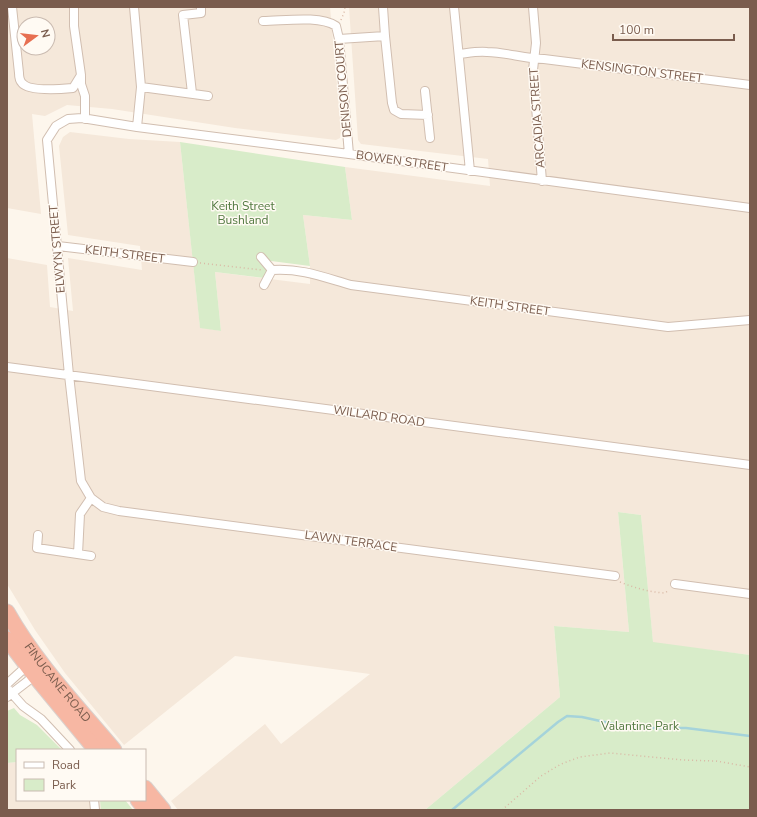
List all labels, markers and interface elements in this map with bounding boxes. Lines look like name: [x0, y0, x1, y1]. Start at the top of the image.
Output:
north arrow: [16, 16, 56, 56]
scale bar: [613, 16, 734, 42]
text: 100 m: [619, 22, 654, 38]
text: N: [37, 28, 53, 39]
street label: DENISON COURT: [331, 39, 355, 138]
street label: KENSINGTON STREET: [580, 56, 705, 87]
street label: ARCADIA STREET: [525, 66, 548, 169]
street label: BOWEN STREET: [355, 147, 450, 175]
park label: Keith Street Bushland: [211, 198, 275, 228]
street label: ELWYN STREET: [45, 203, 69, 294]
street label: KEITH STREET: [84, 241, 167, 267]
street label: KEITH STREET: [469, 292, 552, 320]
street label: WILLARD ROAD: [332, 402, 426, 430]
street label: LAWN TERRACE: [304, 527, 398, 555]
street label: FINUCANE ROAD: [21, 640, 95, 726]
park label: Valantine Park: [600, 718, 680, 734]
legend: [16, 749, 146, 801]
text: Road: [52, 757, 80, 773]
text: Park: [52, 777, 77, 793]

